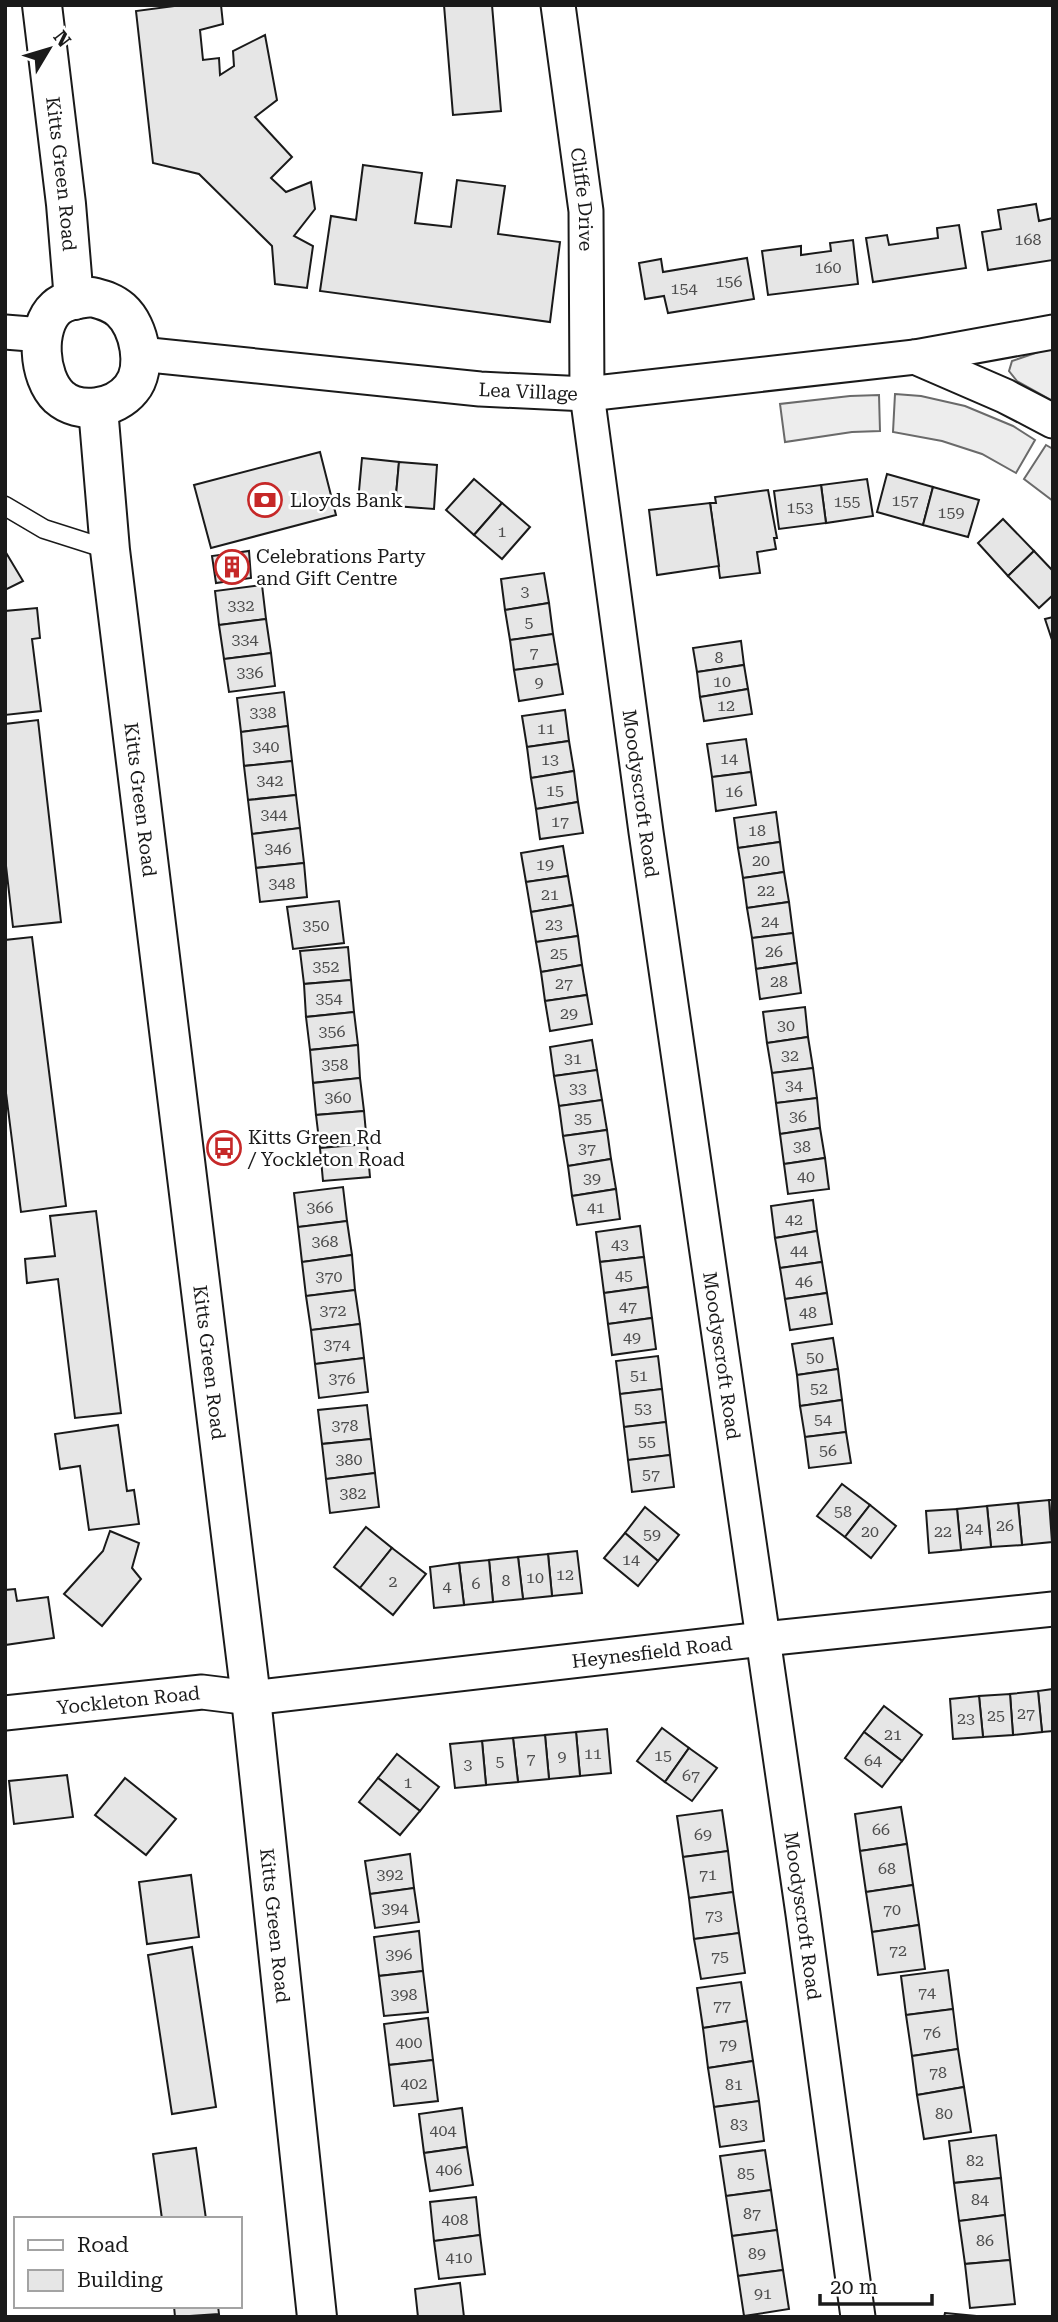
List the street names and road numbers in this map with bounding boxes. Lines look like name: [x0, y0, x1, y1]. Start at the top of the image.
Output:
street label: Kitts Green Road: [41, 95, 81, 252]
street label: Cliffe Drive: [565, 146, 598, 251]
street label: Lea Village: [478, 378, 578, 406]
street label: Moodyscroft Road: [618, 708, 663, 879]
street label: Kitts Green Road: [119, 721, 161, 878]
street label: Moodyscroft Road: [698, 1270, 745, 1441]
street label: Kitts Green Road: [188, 1284, 230, 1441]
street label: Heynesfield Road: [570, 1632, 733, 1673]
street label: Yockleton Road: [55, 1681, 201, 1719]
street label: Moodyscroft Road: [779, 1830, 826, 2001]
street label: Kitts Green Road: [255, 1847, 294, 2004]

